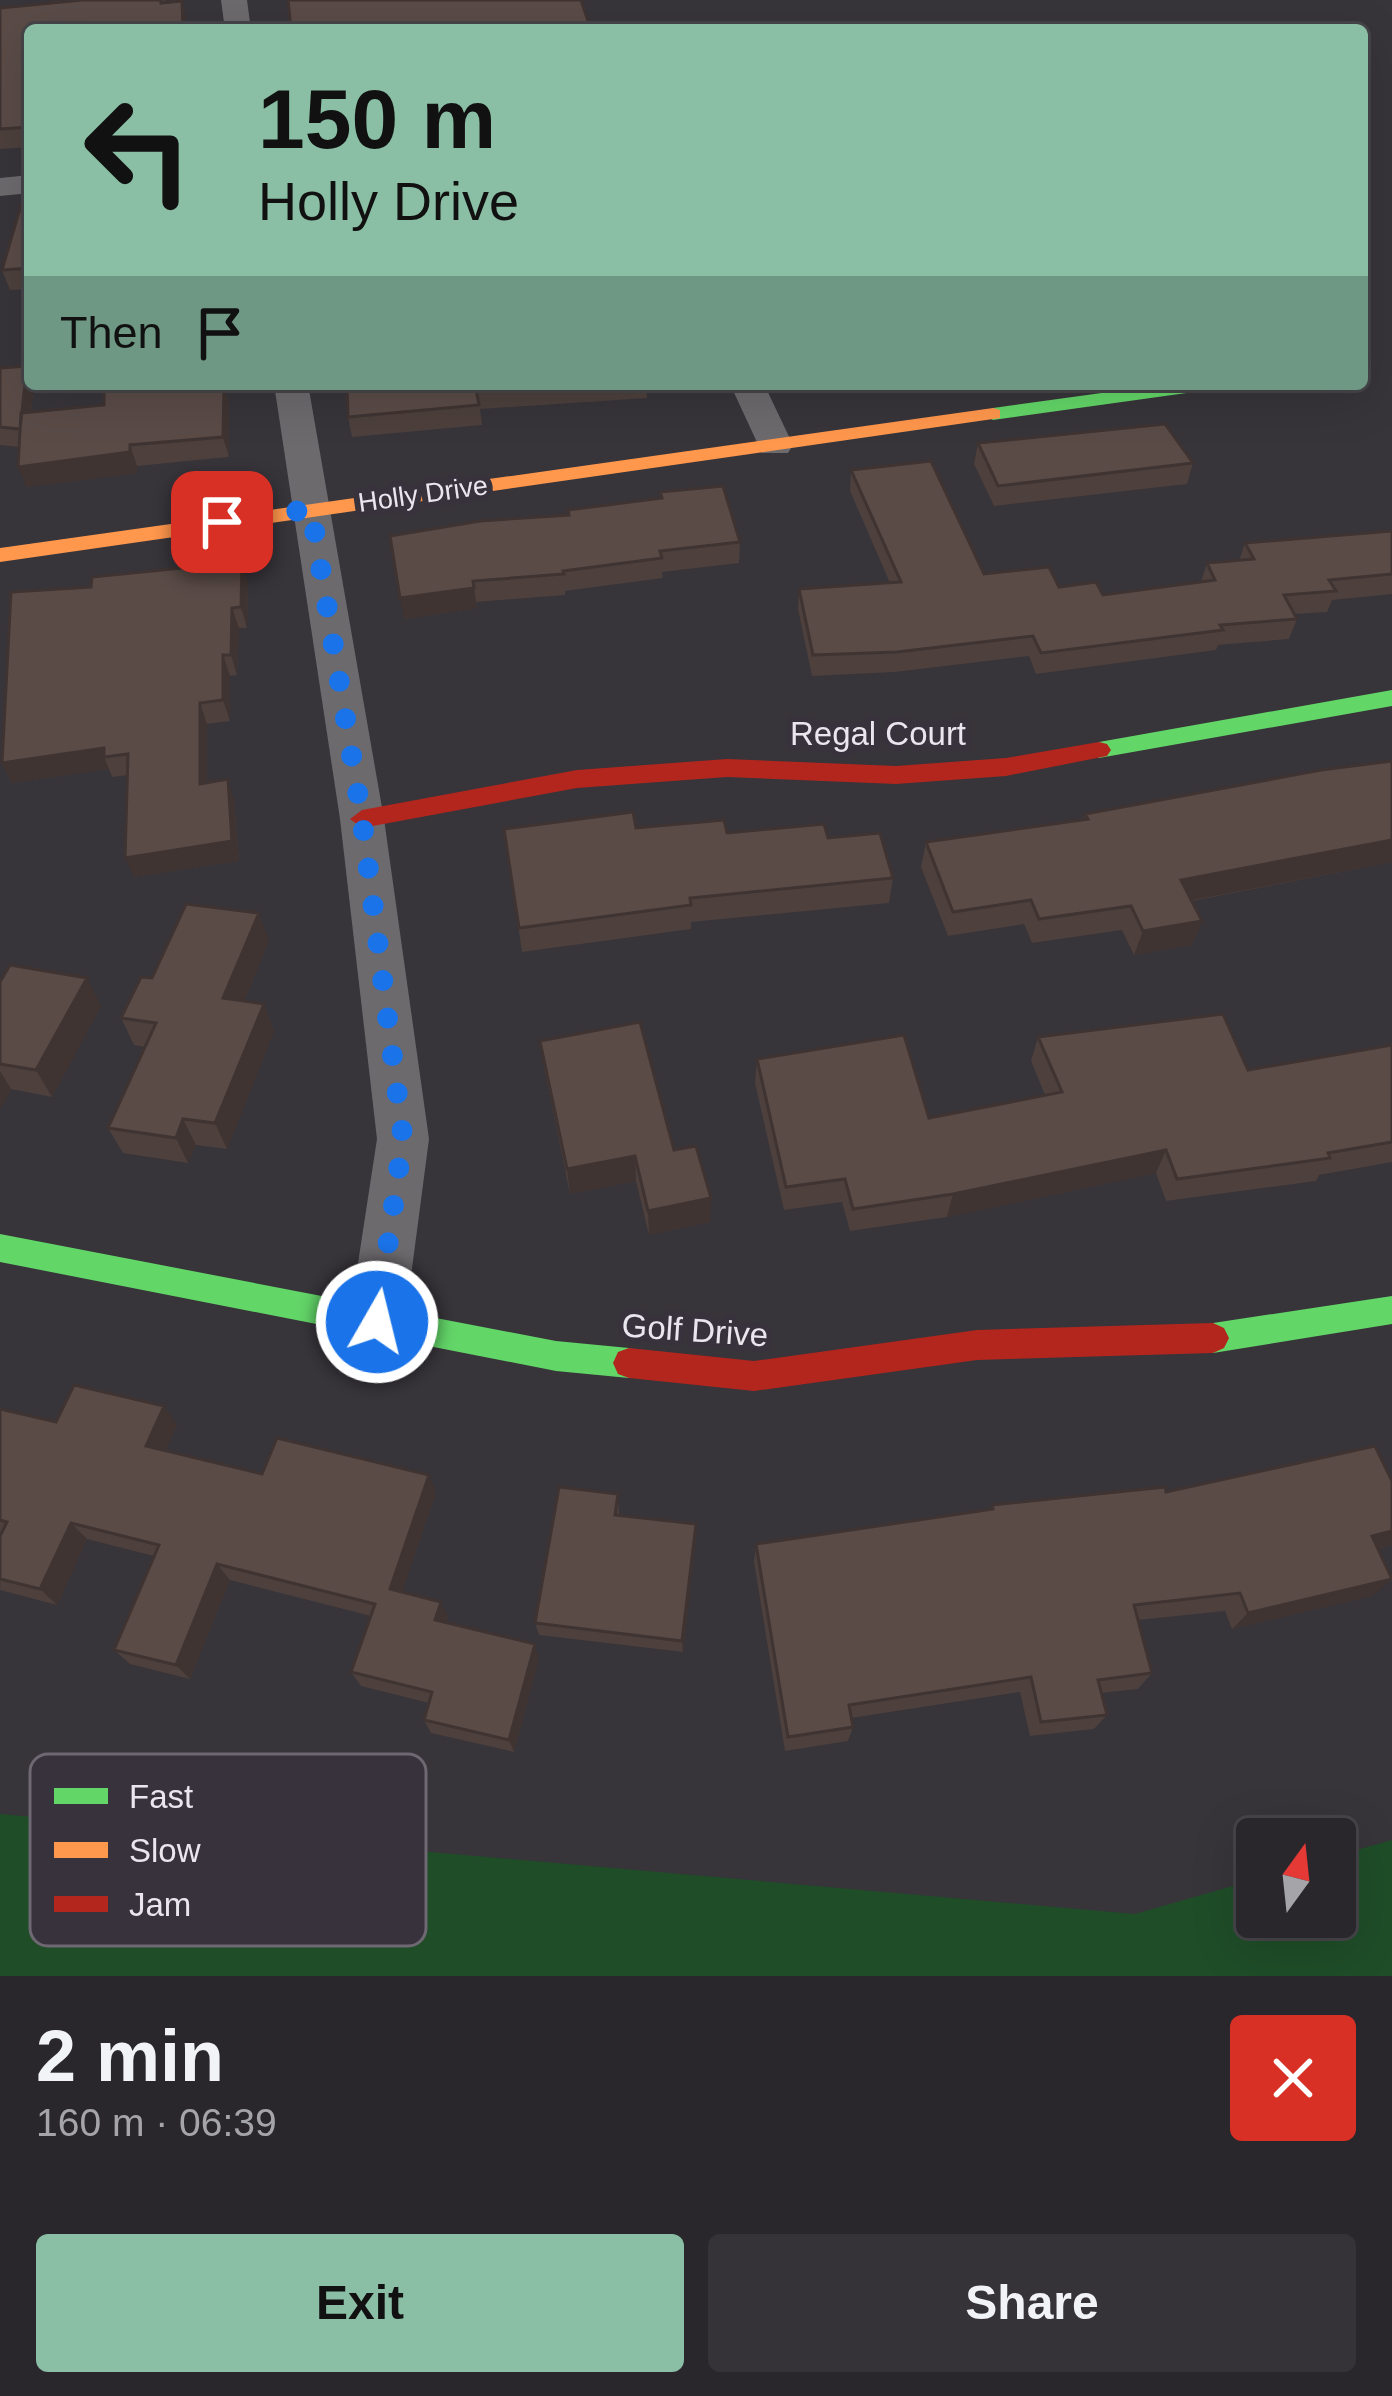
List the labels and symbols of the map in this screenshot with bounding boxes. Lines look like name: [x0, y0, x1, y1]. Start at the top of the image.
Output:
street label: Holly Drive: [356, 470, 490, 518]
pin: [171, 471, 273, 573]
street label: Regal Court: [790, 715, 966, 752]
position arrow: [314, 1259, 440, 1385]
street label: Golf Drive: [621, 1306, 769, 1354]
legend: [30, 1754, 426, 1946]
text: Fast: [129, 1778, 193, 1815]
north arrow: [1236, 1818, 1356, 1938]
text: Slow: [129, 1832, 201, 1869]
text: Jam: [129, 1886, 191, 1923]

